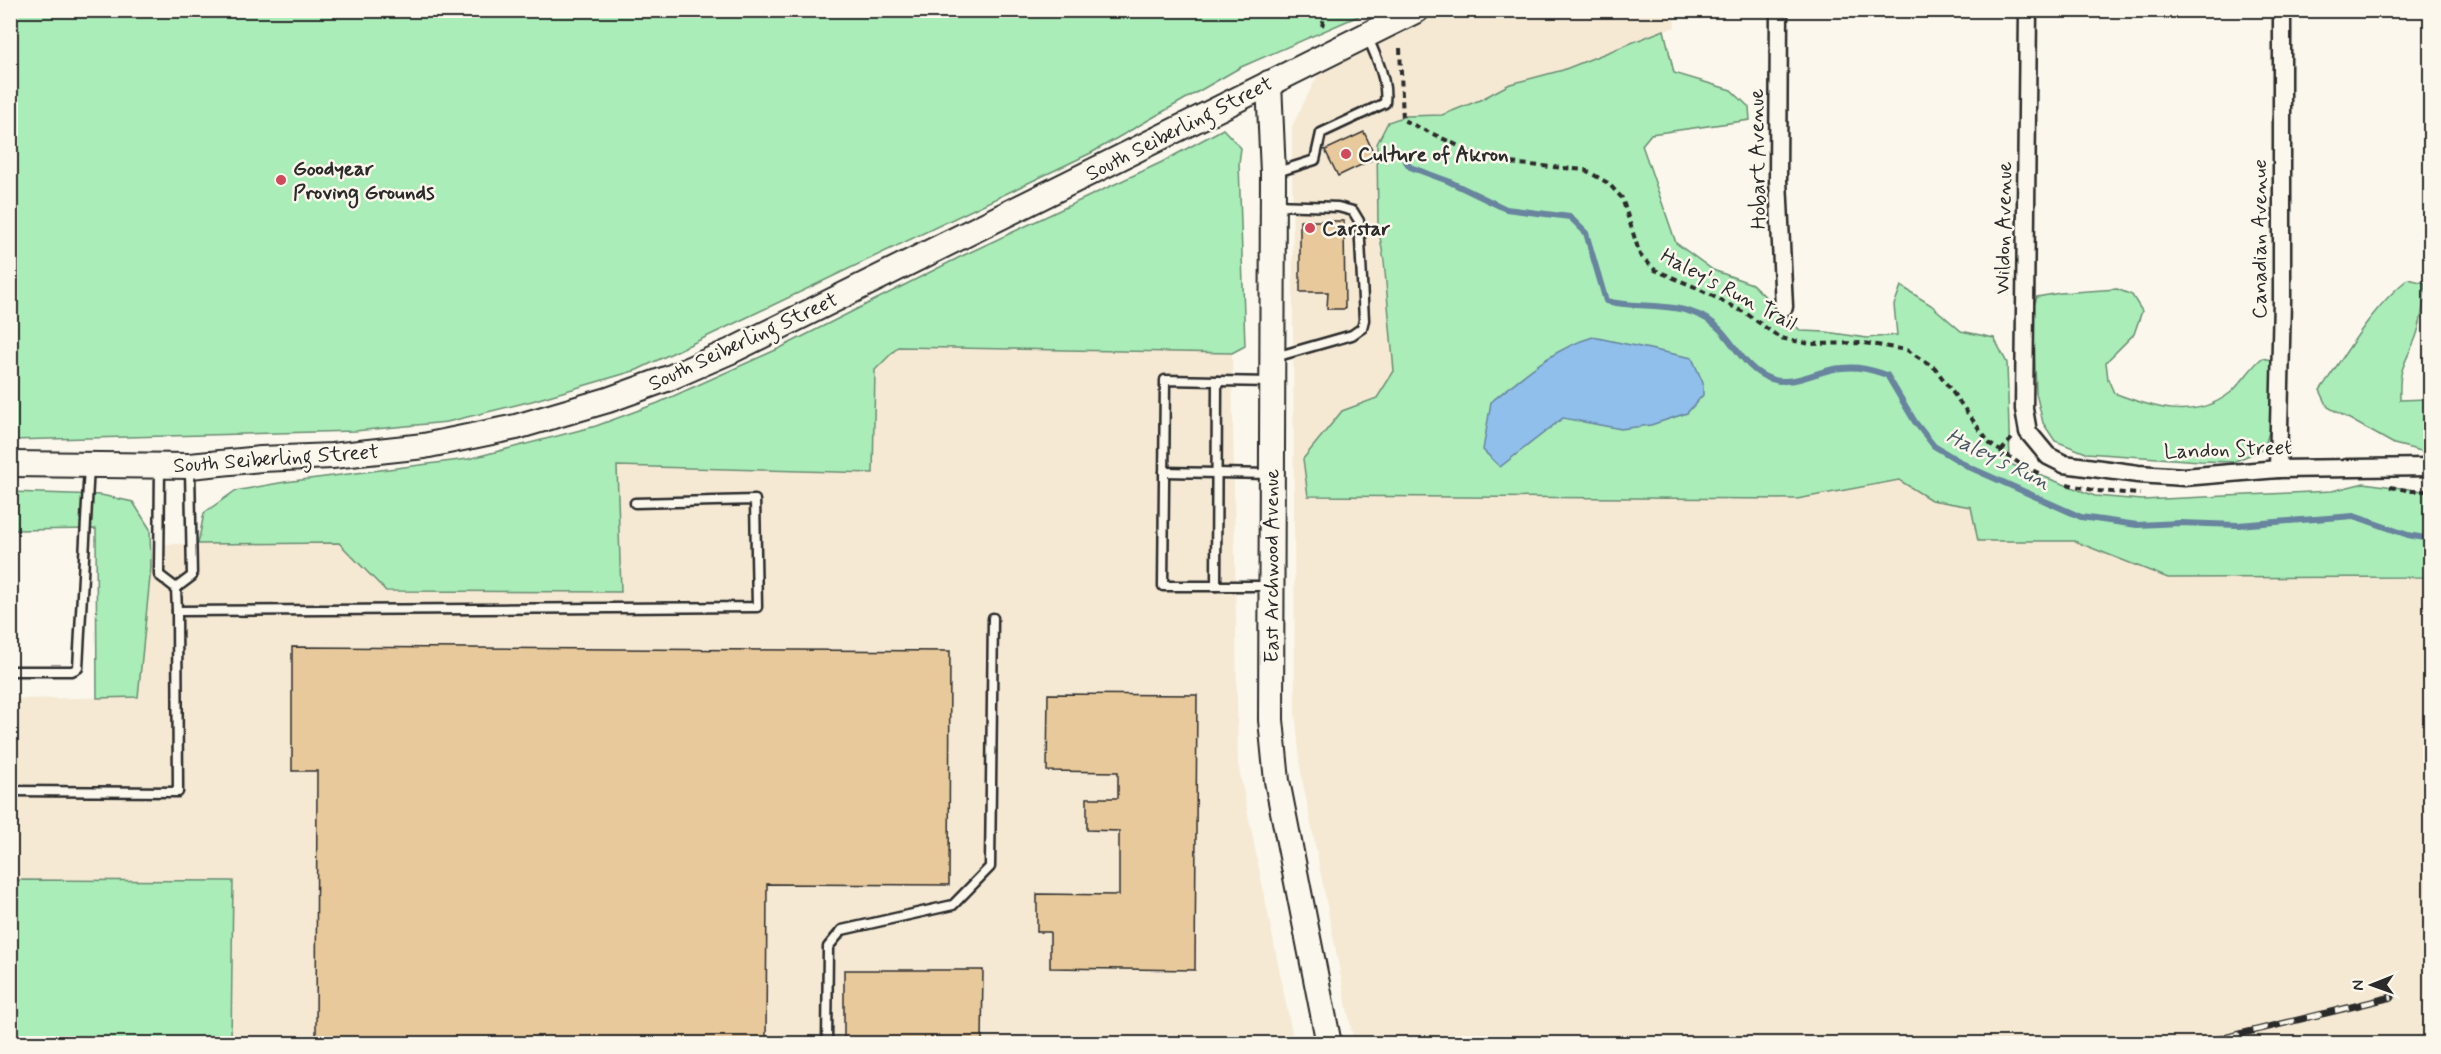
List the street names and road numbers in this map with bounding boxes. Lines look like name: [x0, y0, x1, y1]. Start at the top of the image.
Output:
street label: South Seiberling Street: [1081, 70, 1279, 190]
street label: Hobart Avenue: [1743, 88, 1773, 230]
street label: Canadian Avenue: [2246, 159, 2274, 319]
street label: Wildon Avenue: [1989, 161, 2019, 295]
street label: Haley's Run Trail: [1655, 242, 1802, 338]
street label: South Seiberling Street: [644, 286, 844, 400]
street label: Landon Street: [2163, 434, 2293, 466]
street label: South Seiberling Street: [172, 438, 380, 482]
street label: East Archwood Avenue: [1258, 469, 1286, 663]

